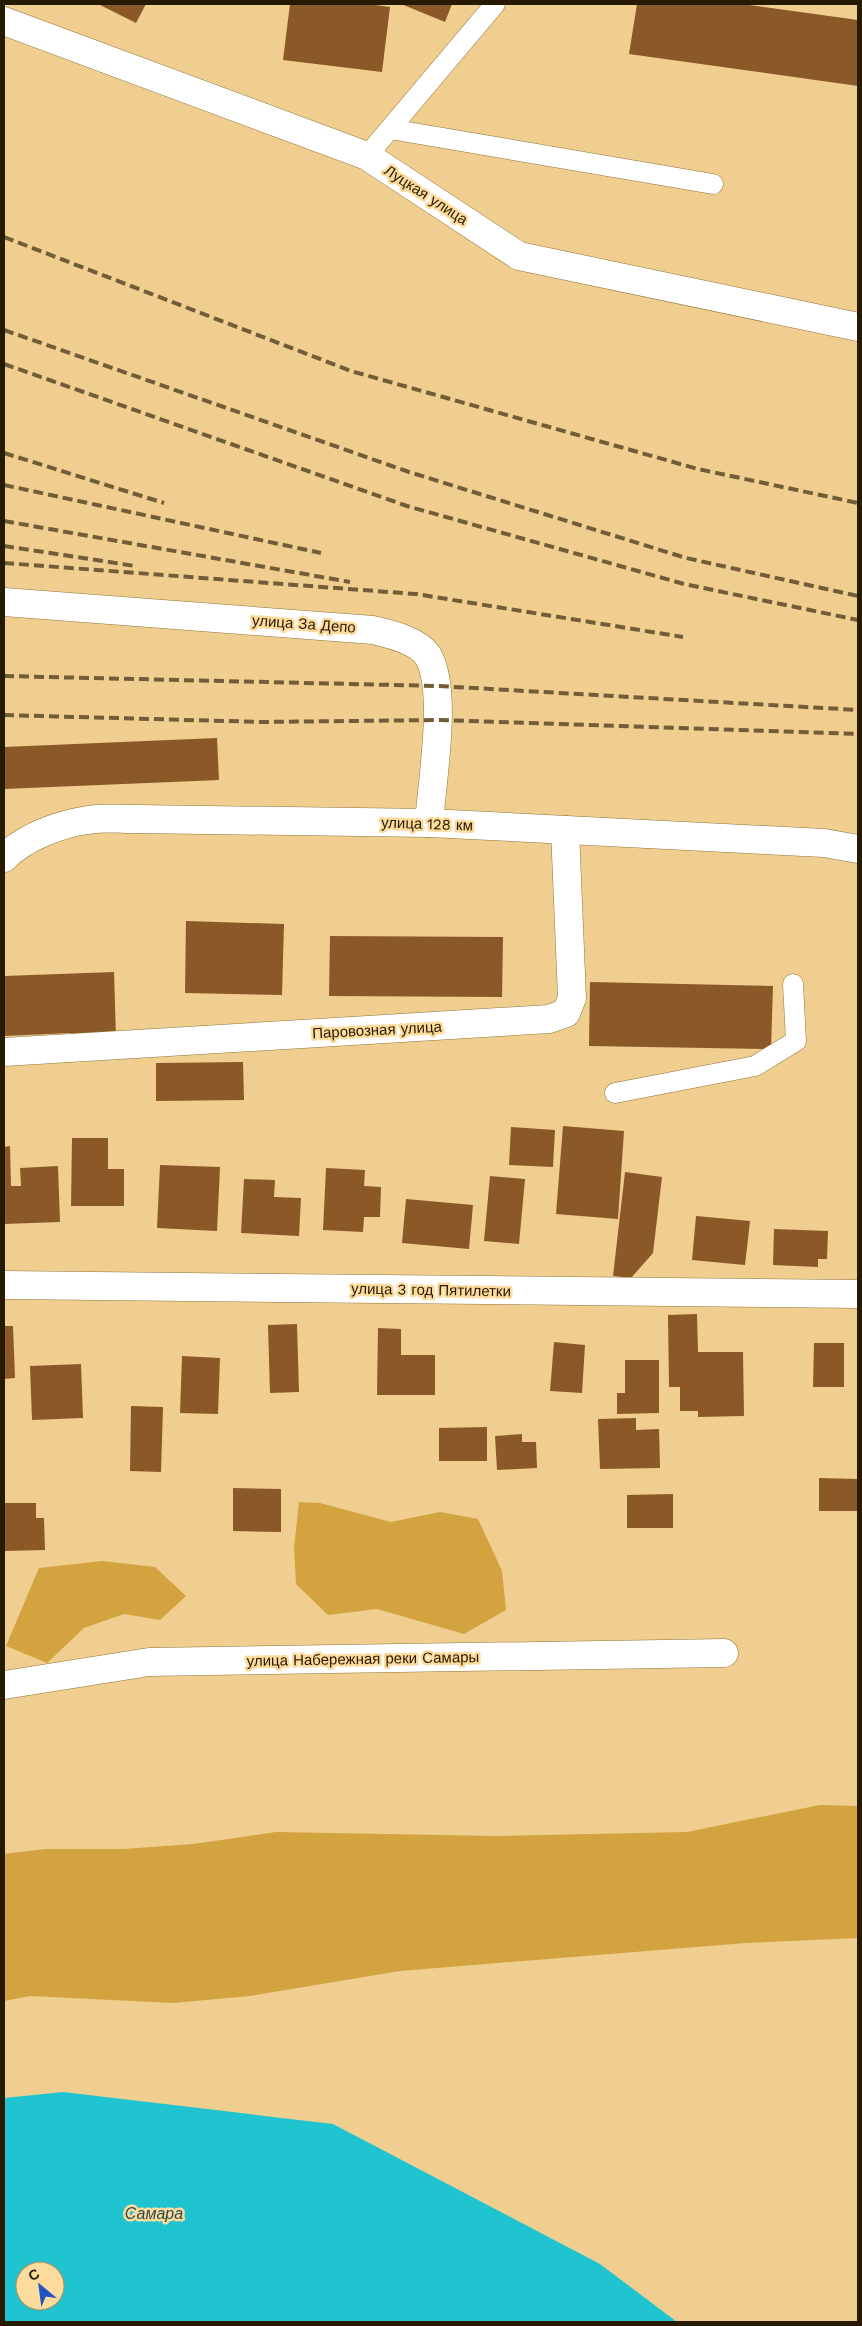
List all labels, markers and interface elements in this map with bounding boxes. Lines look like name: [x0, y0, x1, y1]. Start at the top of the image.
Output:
street label: Луцкая улица: [381, 161, 472, 229]
street label: улица За Депо: [252, 611, 356, 637]
street label: улица 128 км: [381, 813, 473, 835]
street label: Паровозная улица: [312, 1018, 443, 1042]
street label: улица 3 год Пятилетки: [351, 1280, 511, 1300]
street label: улица Набережная реки Самары: [247, 1648, 479, 1670]
water label: Самара: [125, 2204, 183, 2223]
north arrow: [15, 2261, 65, 2311]
text: С: [25, 2265, 42, 2284]

